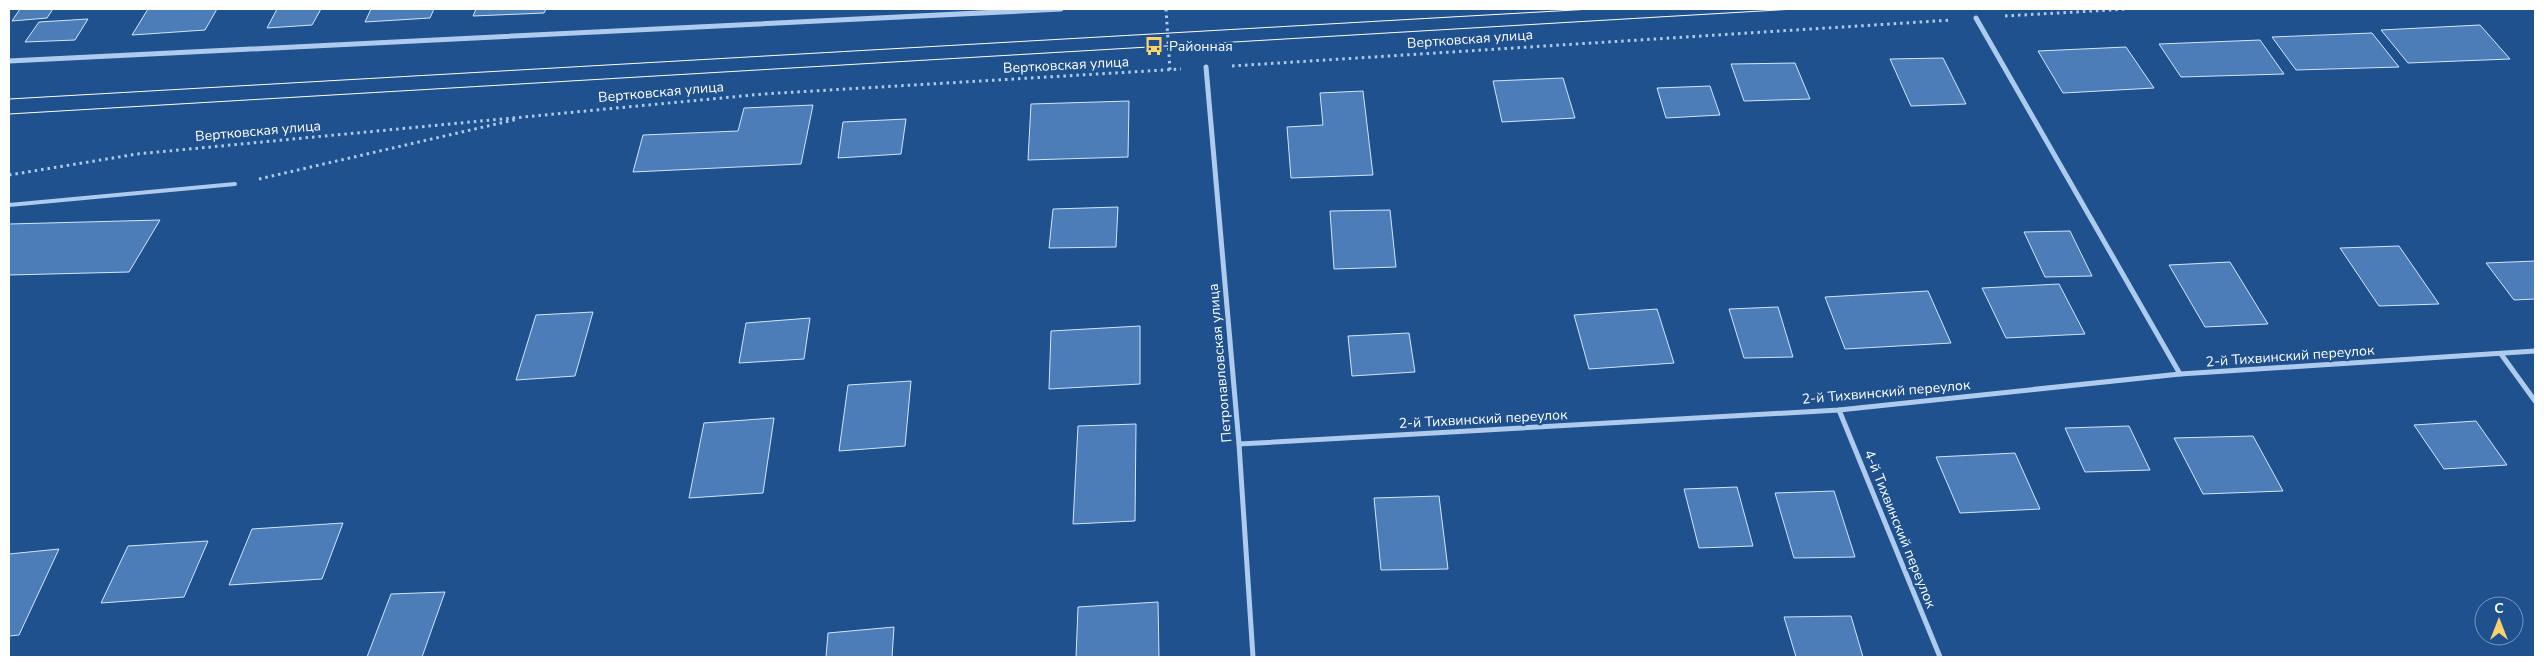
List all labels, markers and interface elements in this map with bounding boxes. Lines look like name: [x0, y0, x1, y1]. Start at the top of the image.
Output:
street label: Вертковская улица: [1406, 25, 1534, 53]
bus stop icon: Районная: [1143, 35, 1165, 57]
place label: Районная: [1169, 37, 1233, 56]
street label: Вертковская улица: [1002, 52, 1130, 78]
street label: Вертковская улица: [597, 77, 725, 107]
street label: Вертковская улица: [194, 116, 322, 146]
street label: Петропавловская улица: [1204, 283, 1236, 443]
street label: 2-й Тихвинский переулок: [2205, 341, 2376, 371]
street label: 2-й Тихвинский переулок: [1801, 375, 1972, 409]
street label: 2-й Тихвинский переулок: [1398, 405, 1568, 433]
street label: 4-й Тихвинский переулок: [1860, 447, 1941, 611]
north arrow: [2474, 596, 2524, 646]
text: С: [2494, 599, 2504, 618]

